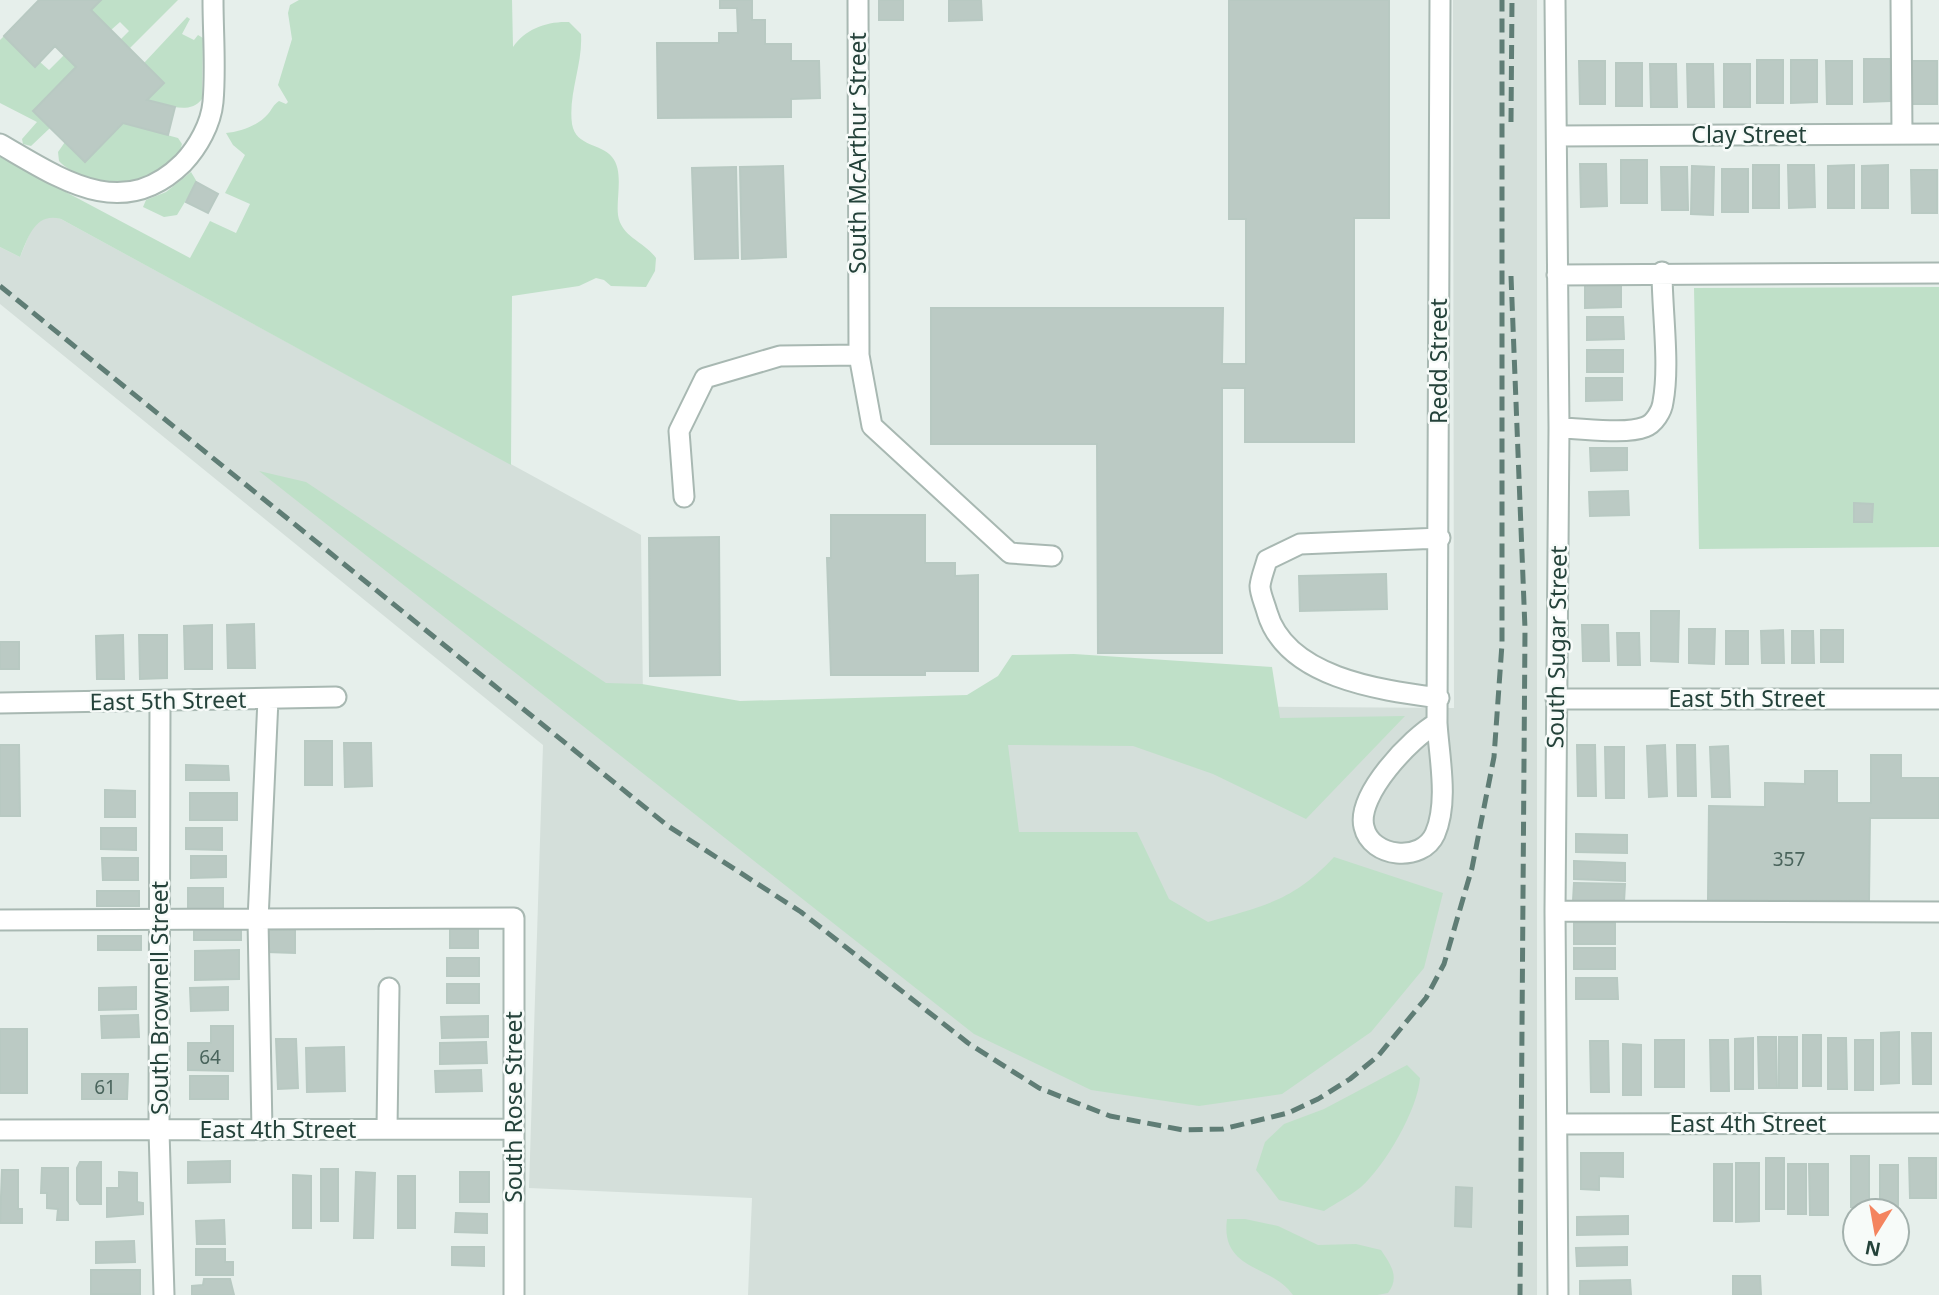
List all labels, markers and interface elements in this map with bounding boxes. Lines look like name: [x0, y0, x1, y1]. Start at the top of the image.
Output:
street label: South McArthur Street: [841, 32, 873, 274]
street label: Clay Street: [1691, 118, 1807, 150]
street label: Redd Street: [1422, 298, 1454, 424]
street label: South Sugar Street: [1538, 545, 1574, 749]
street label: East 5th Street: [1669, 682, 1825, 714]
street label: East 5th Street: [89, 683, 247, 717]
house number: 357: [1773, 846, 1805, 872]
street label: South Brownell Street: [143, 881, 175, 1115]
street label: South Rose Street: [497, 1011, 529, 1203]
house number: 64: [199, 1044, 221, 1070]
house number: 61: [94, 1074, 116, 1100]
street label: East 4th Street: [1670, 1107, 1826, 1139]
street label: East 4th Street: [200, 1113, 356, 1145]
north arrow: [1841, 1197, 1911, 1267]
text: N: [1863, 1234, 1883, 1263]

